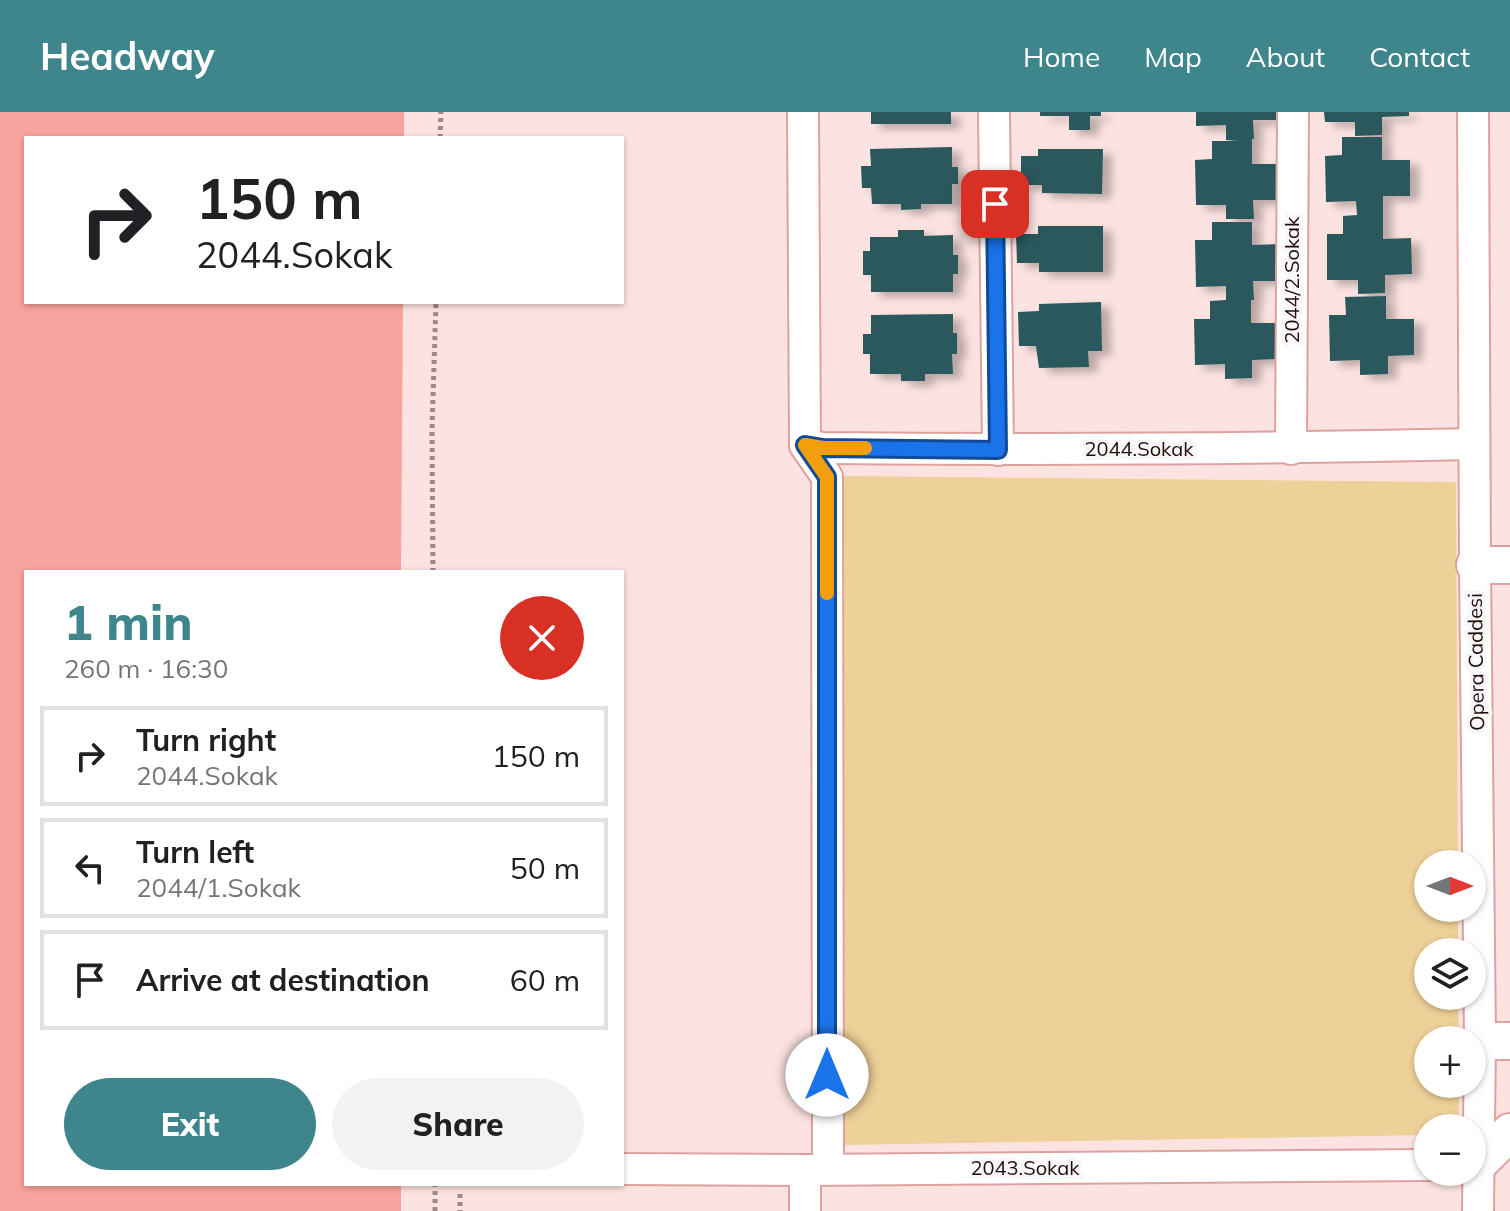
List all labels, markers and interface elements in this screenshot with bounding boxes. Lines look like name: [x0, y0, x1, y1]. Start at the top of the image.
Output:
text: Headway: [40, 32, 215, 80]
text: Home: [1023, 39, 1100, 74]
text: Map: [1144, 39, 1202, 74]
text: About: [1246, 39, 1325, 74]
text: Contact: [1369, 39, 1470, 74]
text: 150 m: [196, 163, 363, 233]
icon: right: [64, 168, 168, 272]
pin: [961, 170, 1029, 238]
icon: arrive: [973, 182, 1017, 226]
street label: 2044/2.Sokak: [1279, 216, 1304, 343]
text: 2044.Sokak: [196, 232, 392, 277]
street label: 2044.Sokak: [1084, 436, 1194, 461]
text: 1 min: [64, 592, 193, 652]
street label: Opera Caddesi: [1462, 593, 1489, 731]
button: close: [500, 596, 584, 680]
text: 260 m · 16:30: [64, 652, 228, 685]
text: Turn right: [136, 721, 276, 759]
icon: right: [68, 734, 112, 778]
text: 150 m: [492, 737, 580, 775]
text: 2044.Sokak: [136, 759, 278, 792]
text: Turn left: [136, 833, 254, 871]
icon: left: [68, 846, 112, 890]
text: 50 m: [510, 849, 580, 887]
north arrow: [1414, 850, 1486, 922]
map controls: [1414, 850, 1486, 1186]
text: 2044/1.Sokak: [136, 871, 301, 904]
button: layers: [1414, 938, 1486, 1010]
icon: arrive: [68, 958, 112, 1002]
text: Arrive at destination: [136, 961, 430, 999]
text: 60 m: [510, 961, 580, 999]
button: +: [1414, 1026, 1486, 1098]
position arrow: [785, 1033, 869, 1117]
button: Exit: [64, 1078, 316, 1170]
button: Share: [332, 1078, 584, 1170]
button: −: [1414, 1114, 1486, 1186]
street label: 2043.Sokak: [970, 1155, 1080, 1180]

